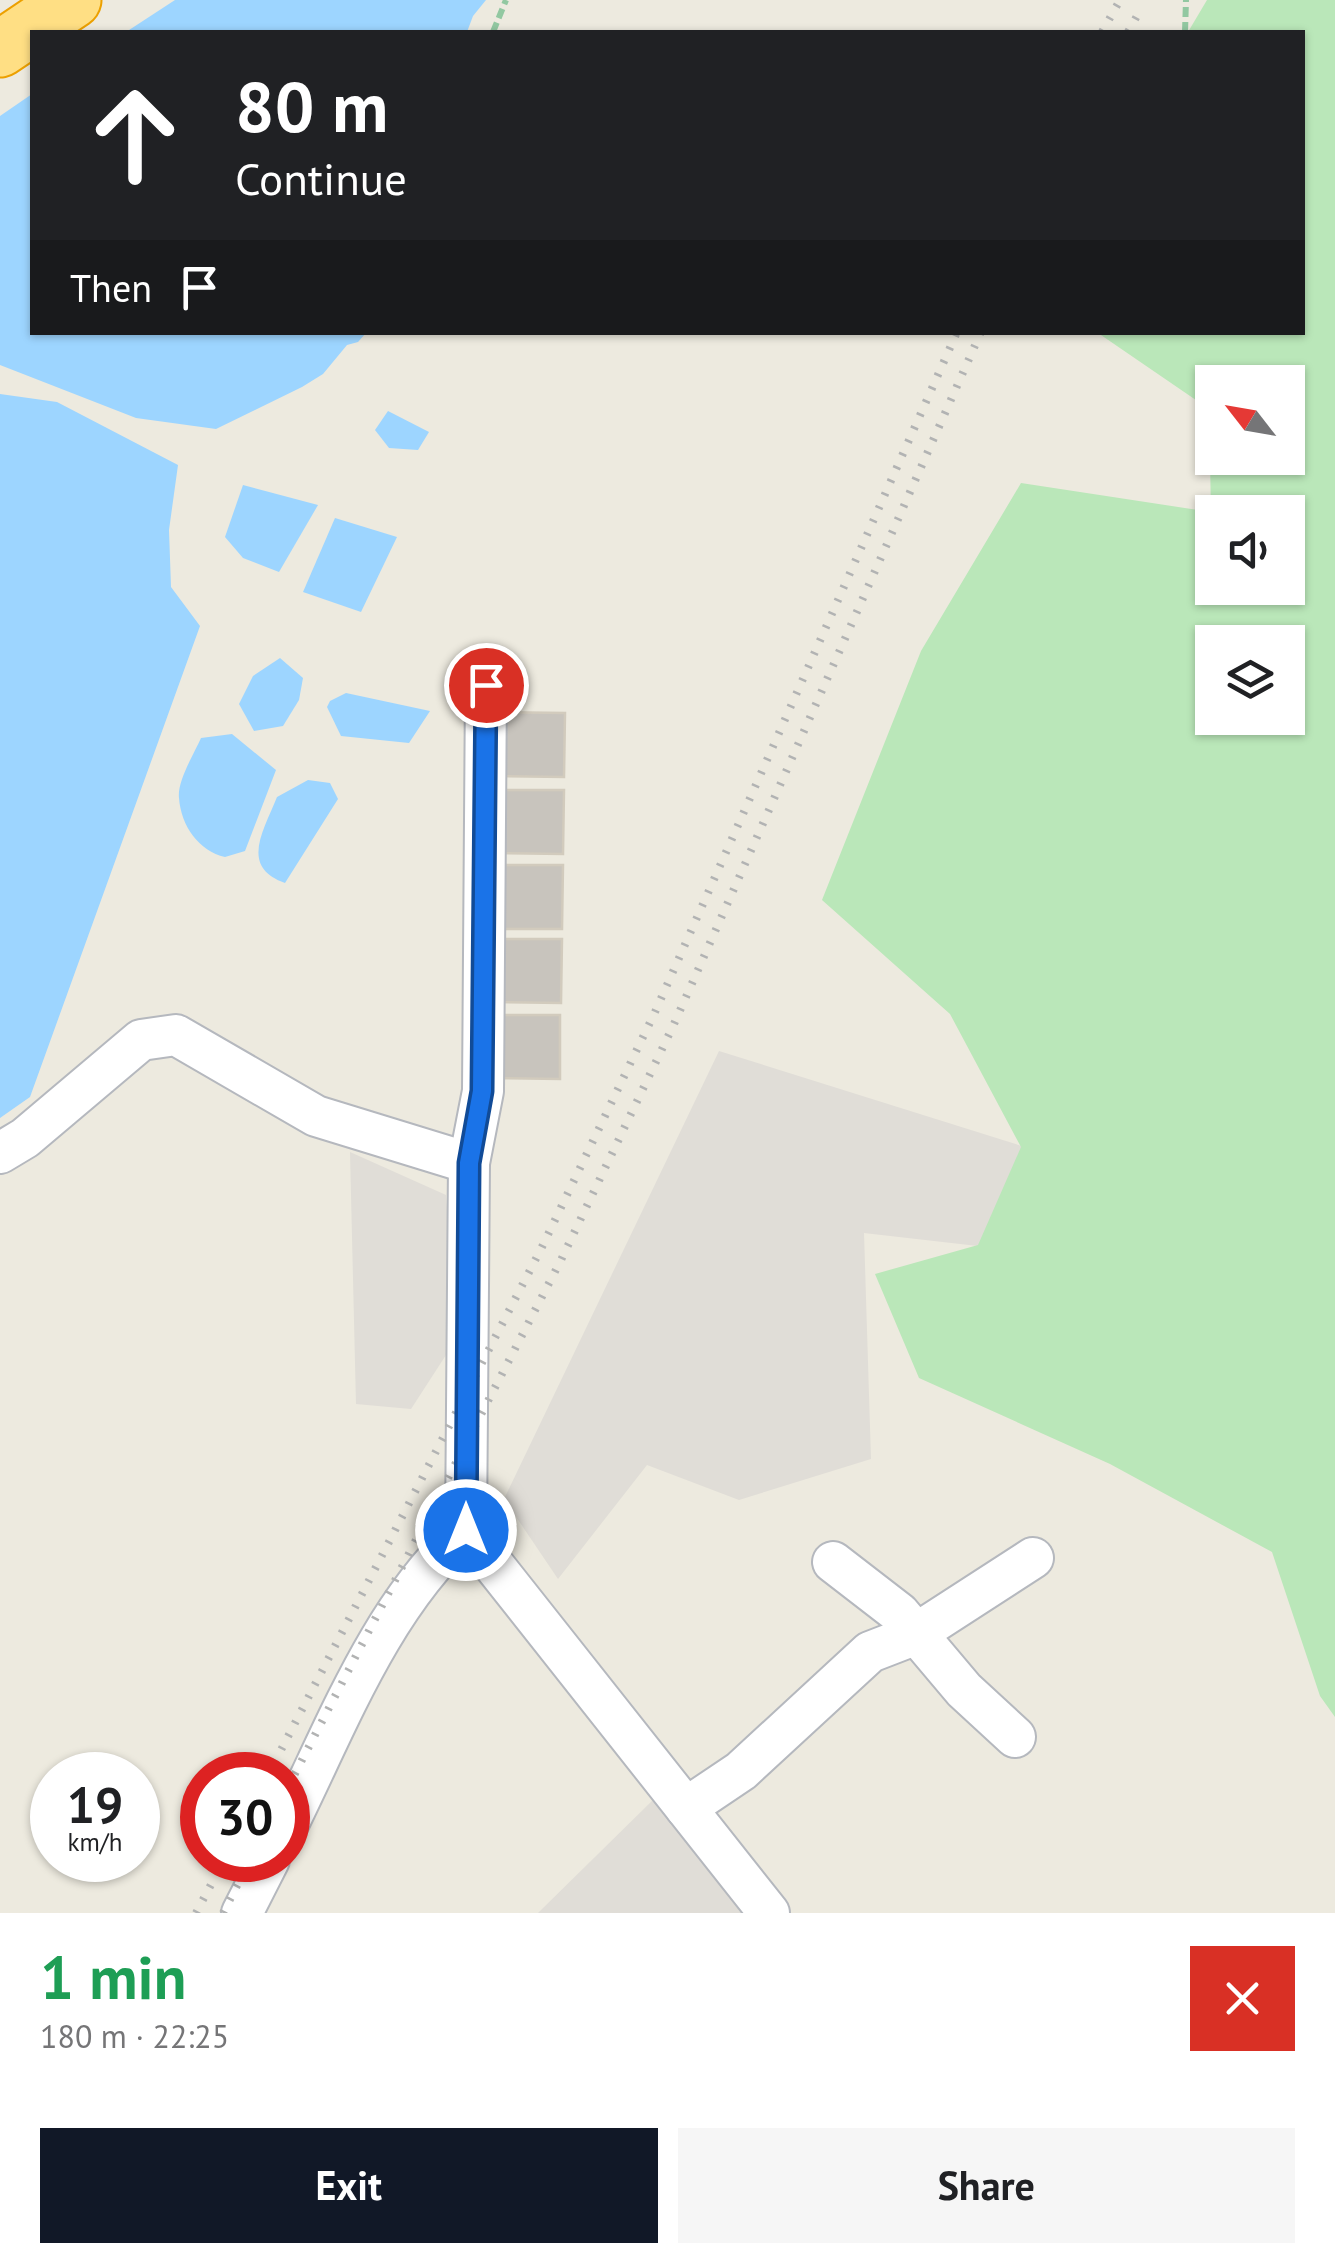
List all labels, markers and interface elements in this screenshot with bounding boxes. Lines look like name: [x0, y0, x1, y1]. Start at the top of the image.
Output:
text: 80 m: [235, 61, 388, 151]
icon: ahead: [70, 70, 200, 200]
text: Continue: [235, 149, 407, 207]
icon: arrive: [172, 260, 227, 315]
text: Then: [70, 263, 152, 312]
north arrow: [1195, 365, 1305, 475]
map controls: [1195, 365, 1305, 735]
button: sound: [1195, 495, 1305, 605]
button: layers: [1195, 625, 1305, 735]
pin: [444, 643, 529, 728]
icon: arrive: [459, 658, 514, 713]
position arrow: [414, 1478, 518, 1582]
speed limit sign: 30: [180, 1752, 310, 1882]
text: 19: [67, 1772, 123, 1837]
text: km/h: [68, 1826, 122, 1858]
text: 1 min: [40, 1938, 186, 2016]
button: close: [1190, 1946, 1295, 2051]
text: 180 m · 22:25: [40, 2015, 229, 2057]
button: Exit: [40, 2128, 658, 2243]
button: Share: [678, 2128, 1295, 2243]

